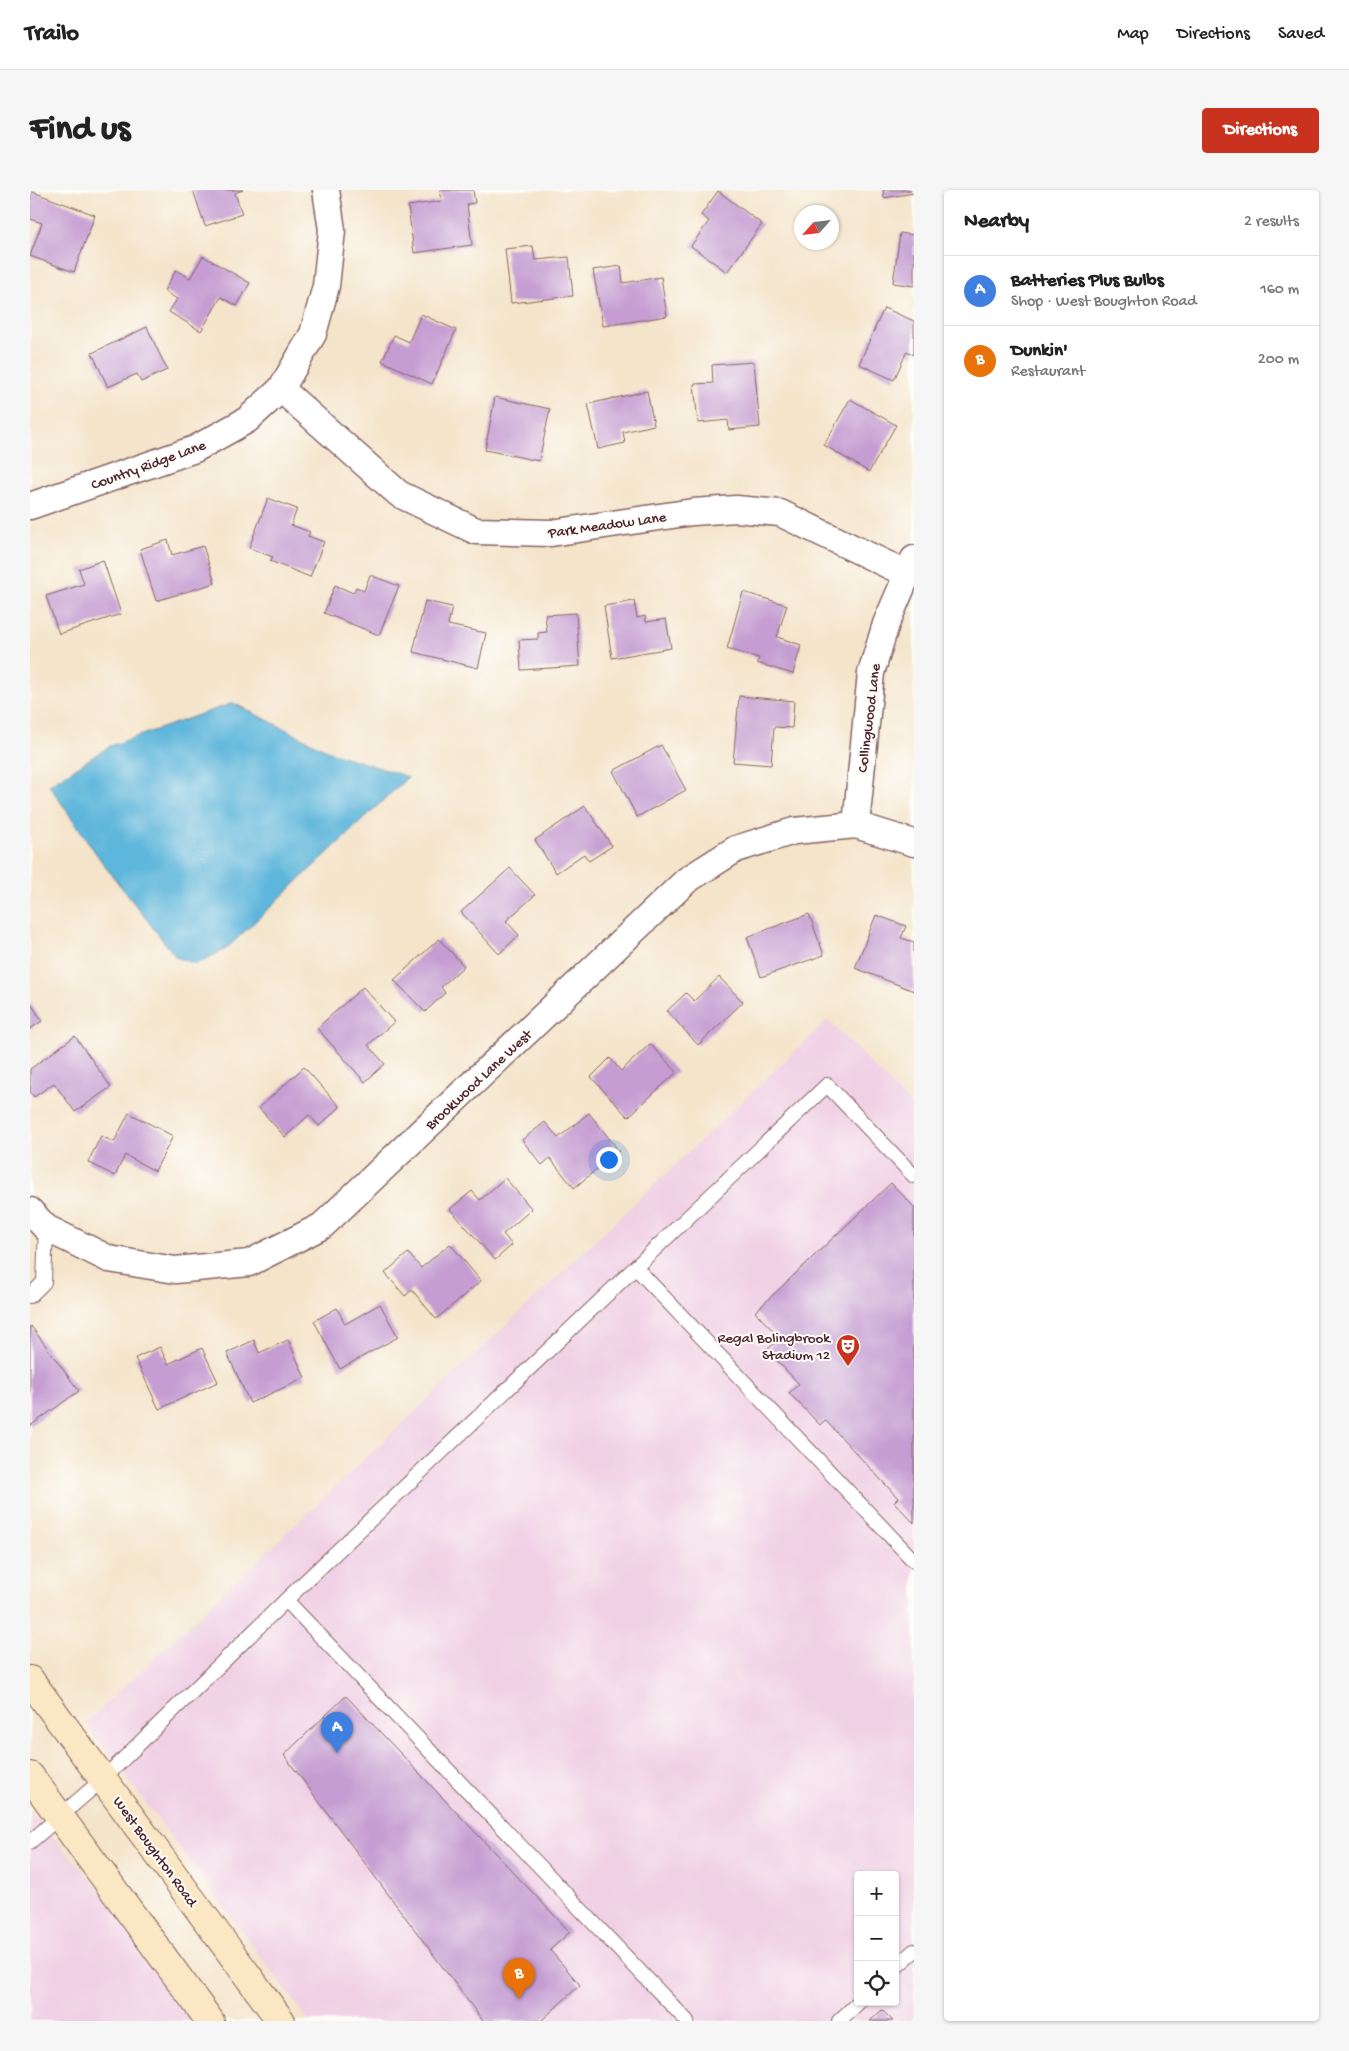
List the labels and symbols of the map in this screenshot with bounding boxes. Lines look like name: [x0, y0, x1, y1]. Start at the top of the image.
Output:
north arrow: [794, 205, 839, 250]
street label: Country Ridge Lane: [89, 437, 209, 495]
street label: Park Meadow Lane: [546, 509, 668, 543]
street label: Collingwood Lane: [854, 662, 886, 774]
street label: Brookwood Lane West: [422, 1025, 538, 1135]
your location: [596, 1147, 622, 1173]
place label: Regal Bolingbrook Stadium 12: [718, 1330, 831, 1365]
theatre icon: Regal Bolingbrook Stadium 12: [835, 1333, 861, 1367]
pin: A: [321, 1712, 353, 1753]
street label: West Boughton Road: [108, 1793, 201, 1912]
pin: B: [503, 1958, 535, 1999]

